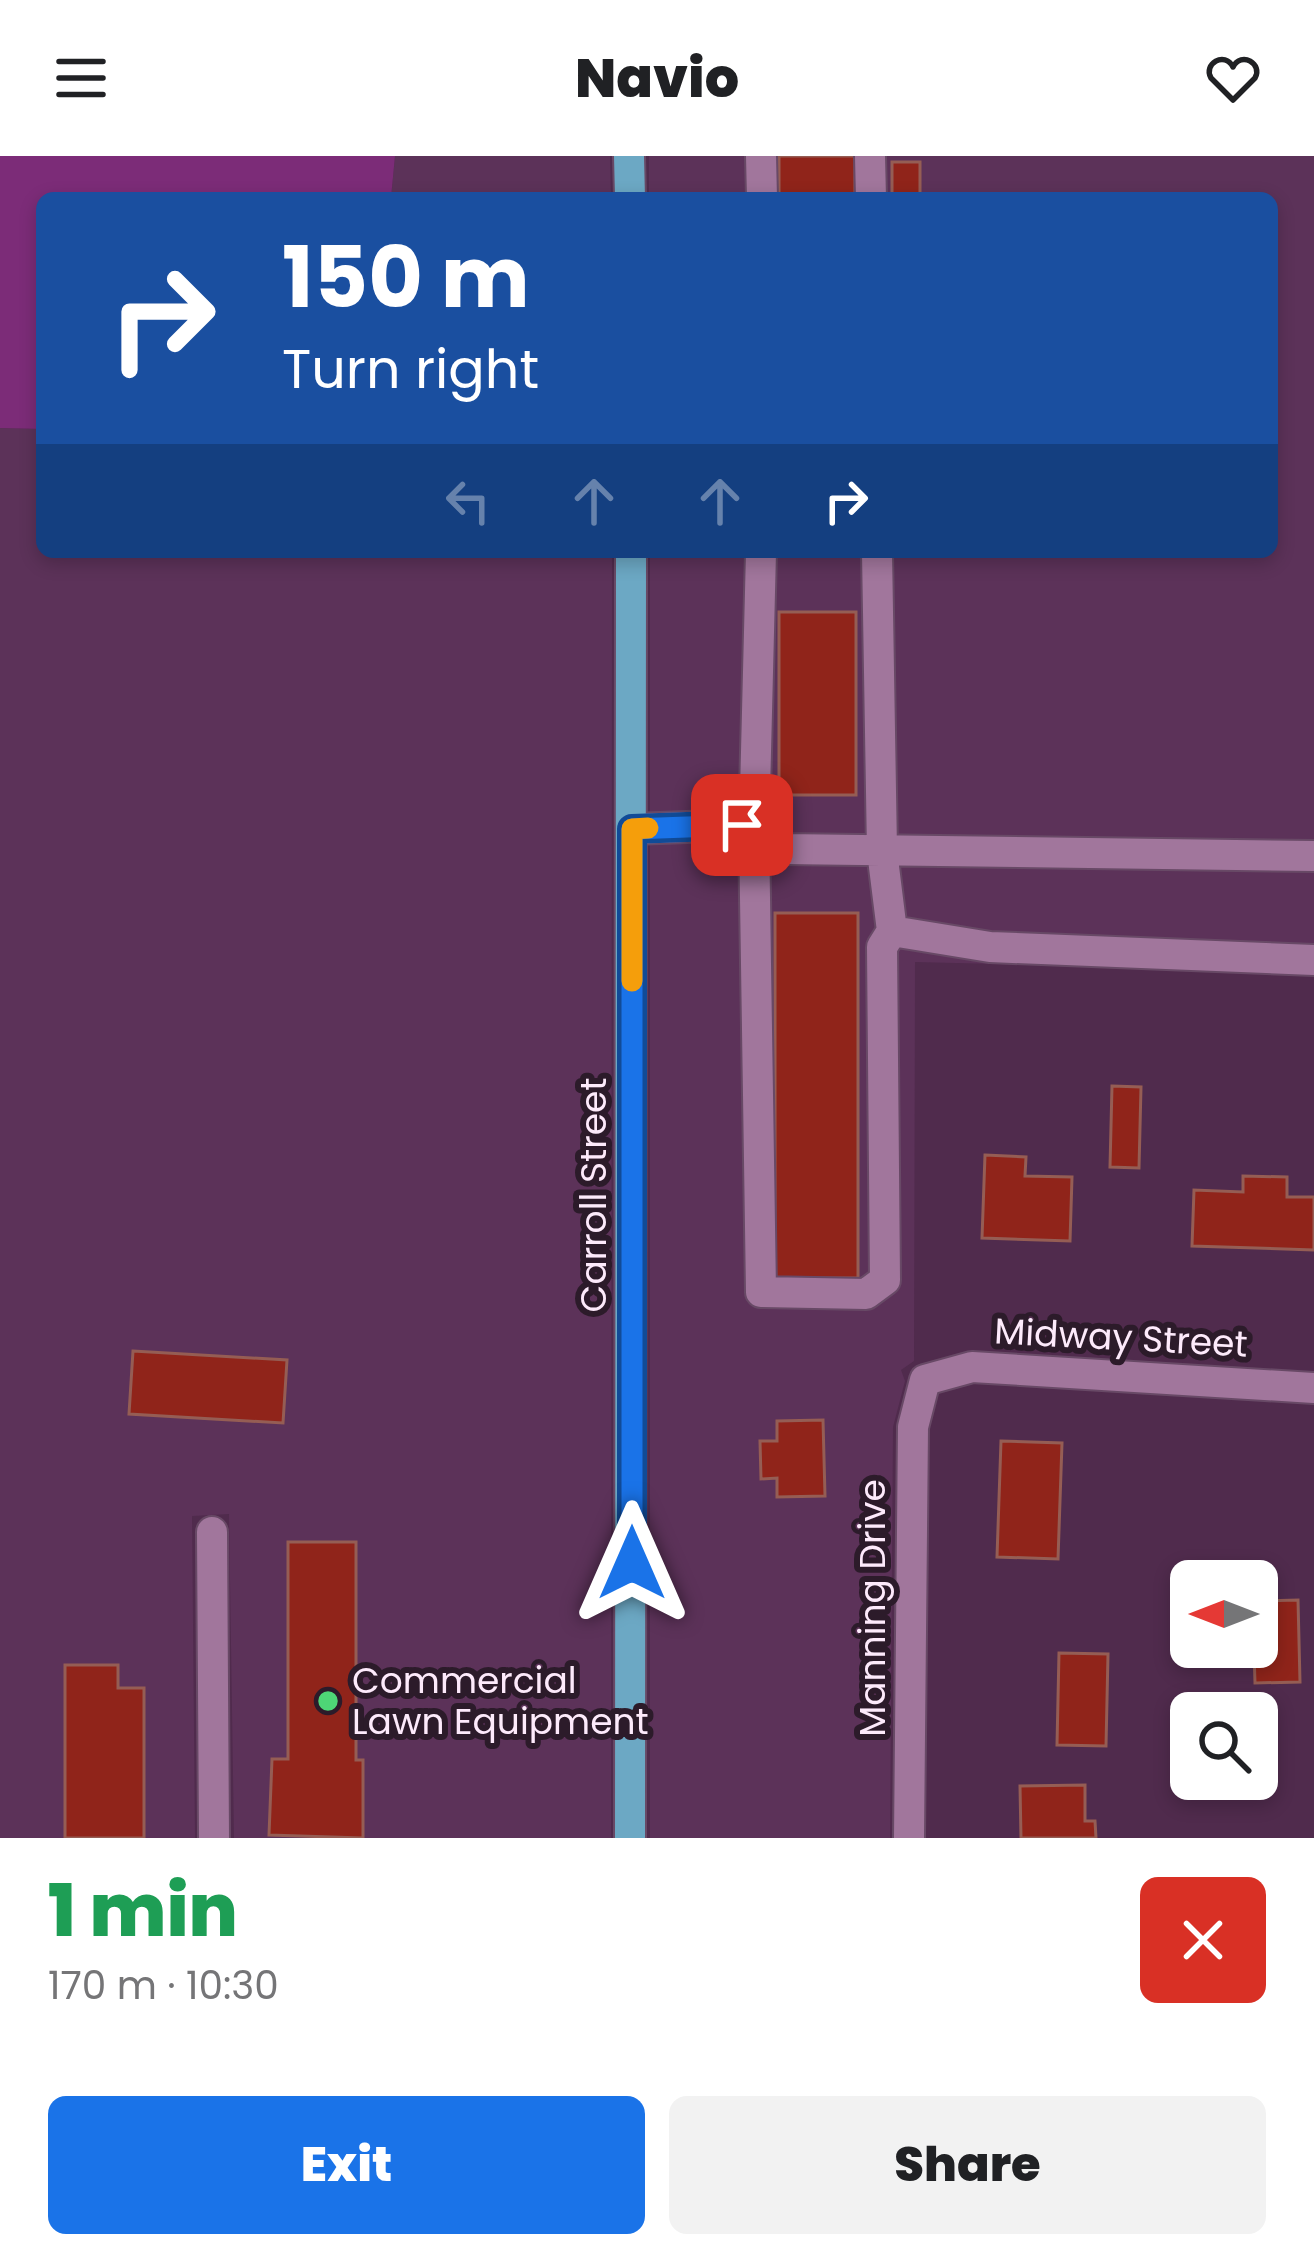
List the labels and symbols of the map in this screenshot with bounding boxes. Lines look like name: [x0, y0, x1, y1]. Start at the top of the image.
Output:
pin: [691, 774, 793, 876]
street label: Carroll Street: [568, 1078, 619, 1312]
street label: Midway Street: [993, 1305, 1249, 1370]
street label: Manning Drive: [847, 1479, 898, 1737]
position arrow: [569, 1500, 695, 1626]
north arrow: [1170, 1560, 1278, 1668]
place label: Commercial Lawn Equipment: [352, 1655, 649, 1747]
marker: Commercial Lawn Equipment: [315, 1688, 341, 1714]

